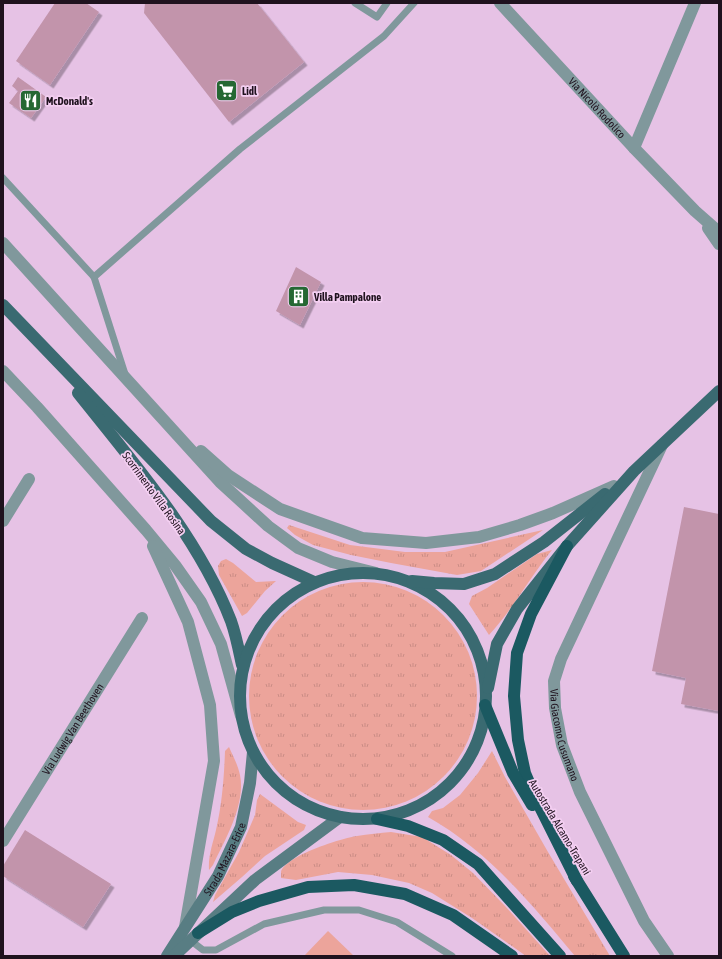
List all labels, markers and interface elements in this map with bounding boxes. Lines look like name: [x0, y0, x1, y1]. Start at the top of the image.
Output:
street label: Via Nicolò Rodolico: [566, 75, 628, 141]
supermarket icon: Lidl: [214, 78, 240, 104]
place label: Lidl: [242, 85, 258, 97]
restaurant icon: McDonald's: [18, 88, 44, 114]
place label: McDonald's: [46, 95, 93, 107]
building icon: Villa Pampalone: [285, 284, 311, 310]
place label: Villa Pampalone: [313, 291, 381, 303]
street label: Scorrimento Villa Rosina: [120, 450, 188, 536]
street label: Via Ludwig Van Beethoven: [40, 681, 106, 777]
street label: Via Giacomo Cusumano: [548, 689, 581, 783]
street label: Autostrada Alcamo-Trapani: [527, 777, 593, 877]
street label: Strada Mazara-Erice: [201, 822, 248, 898]

